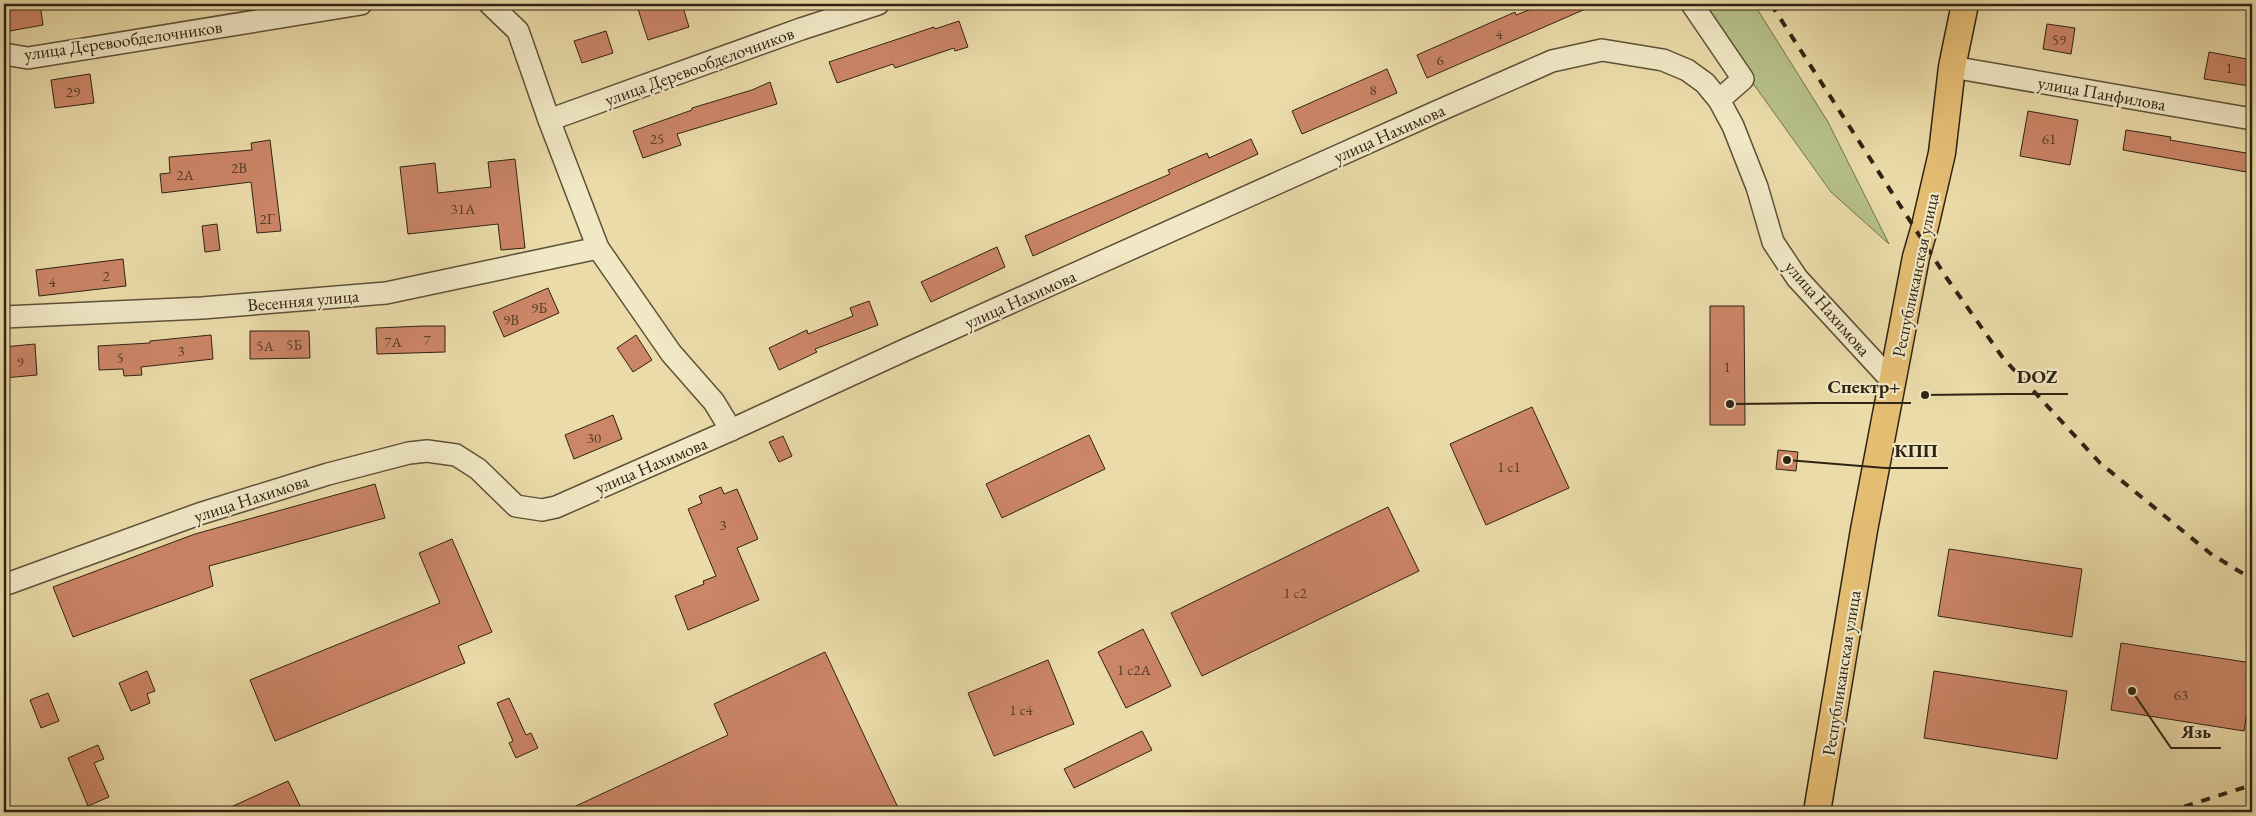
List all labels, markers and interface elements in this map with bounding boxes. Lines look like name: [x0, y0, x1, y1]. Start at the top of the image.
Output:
street label: улица Деревообделочников: [23, 15, 224, 65]
street label: улица Деревообделочников: [601, 21, 797, 111]
house number: 4: [1495, 24, 1503, 43]
house number: 59: [2052, 30, 2066, 49]
house number: 6: [1436, 50, 1444, 69]
house number: 1: [2225, 58, 2233, 77]
street label: улица Панфилова: [2036, 70, 2169, 116]
house number: 8: [1369, 80, 1377, 99]
house number: 29: [66, 82, 80, 101]
street label: улица Нахимова: [1330, 98, 1449, 168]
house number: 25: [650, 129, 664, 148]
house number: 61: [2042, 129, 2056, 148]
house number: 2В: [231, 158, 247, 177]
house number: 2А: [176, 165, 194, 184]
street label: Республиканская улица: [1886, 190, 1944, 359]
house number: 31А: [451, 199, 476, 218]
house number: 2Г: [260, 209, 275, 228]
street label: улица Нахимова: [1780, 255, 1876, 361]
street label: улица Нахимова: [961, 264, 1080, 334]
house number: 2: [102, 266, 110, 285]
house number: 4: [48, 272, 56, 291]
street label: Весенняя улица: [246, 284, 361, 316]
house number: 9Б: [531, 298, 547, 317]
house number: 9В: [503, 310, 519, 329]
house number: 7: [423, 330, 431, 349]
house number: 7А: [384, 332, 402, 351]
house number: 5Б: [286, 335, 302, 354]
house number: 5А: [256, 336, 274, 355]
house number: 3: [177, 341, 185, 360]
house number: 5: [116, 348, 124, 367]
house number: 9: [16, 352, 24, 371]
house number: 1: [1723, 357, 1731, 376]
callout: DOZ: [2007, 360, 2068, 394]
text: DOZ: [2017, 364, 2058, 389]
callout: Спектр+: [1818, 369, 1911, 403]
text: Спектр+: [1827, 374, 1901, 399]
house number: 30: [587, 428, 601, 447]
street label: улица Нахимова: [591, 431, 711, 499]
callout: КПП: [1885, 434, 1948, 468]
text: КПП: [1894, 438, 1938, 463]
house number: 1 с1: [1497, 457, 1521, 476]
street label: улица Нахимова: [191, 468, 312, 527]
house number: 3: [719, 515, 727, 534]
house number: 1 с2: [1283, 583, 1308, 602]
street label: Республиканская улица: [1817, 588, 1866, 757]
house number: 1 с2А: [1117, 660, 1152, 679]
house number: 63: [2174, 685, 2188, 704]
house number: 1 с4: [1009, 700, 1034, 719]
callout: Язь: [2171, 714, 2221, 748]
text: Язь: [2180, 719, 2211, 744]

